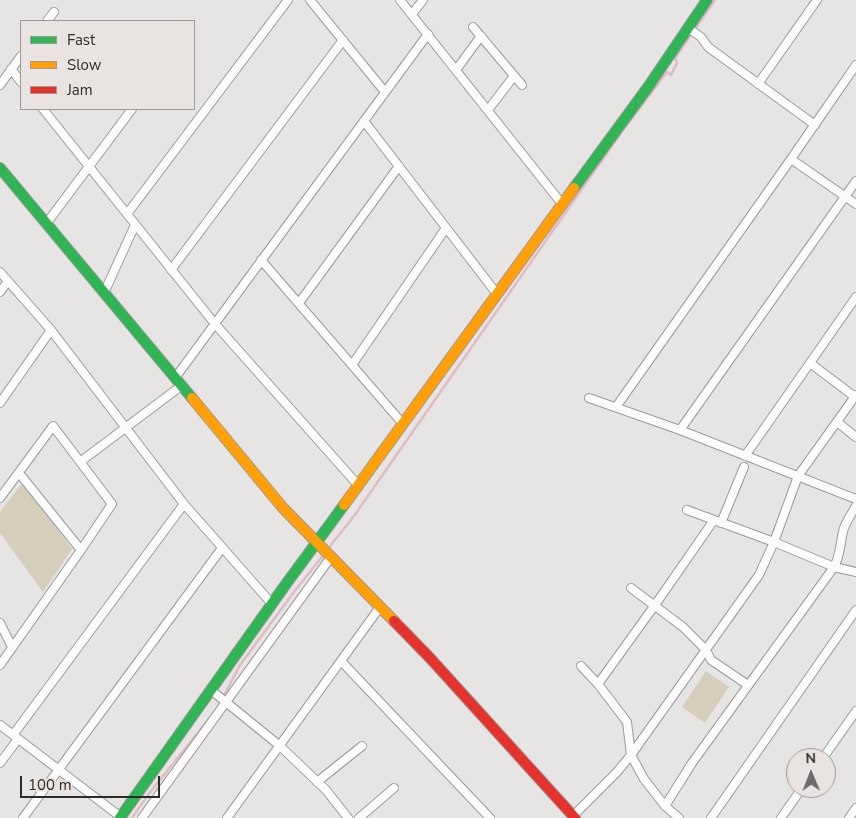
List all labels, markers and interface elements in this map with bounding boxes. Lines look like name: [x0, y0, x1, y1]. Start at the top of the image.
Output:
legend: [20, 20, 195, 110]
text: Fast: [67, 30, 95, 50]
text: Slow: [67, 55, 101, 75]
text: Jam: [67, 80, 93, 100]
north arrow: [786, 748, 836, 798]
text: N: [805, 749, 816, 768]
scale bar: [22, 766, 162, 798]
text: 100 m: [28, 775, 72, 795]

